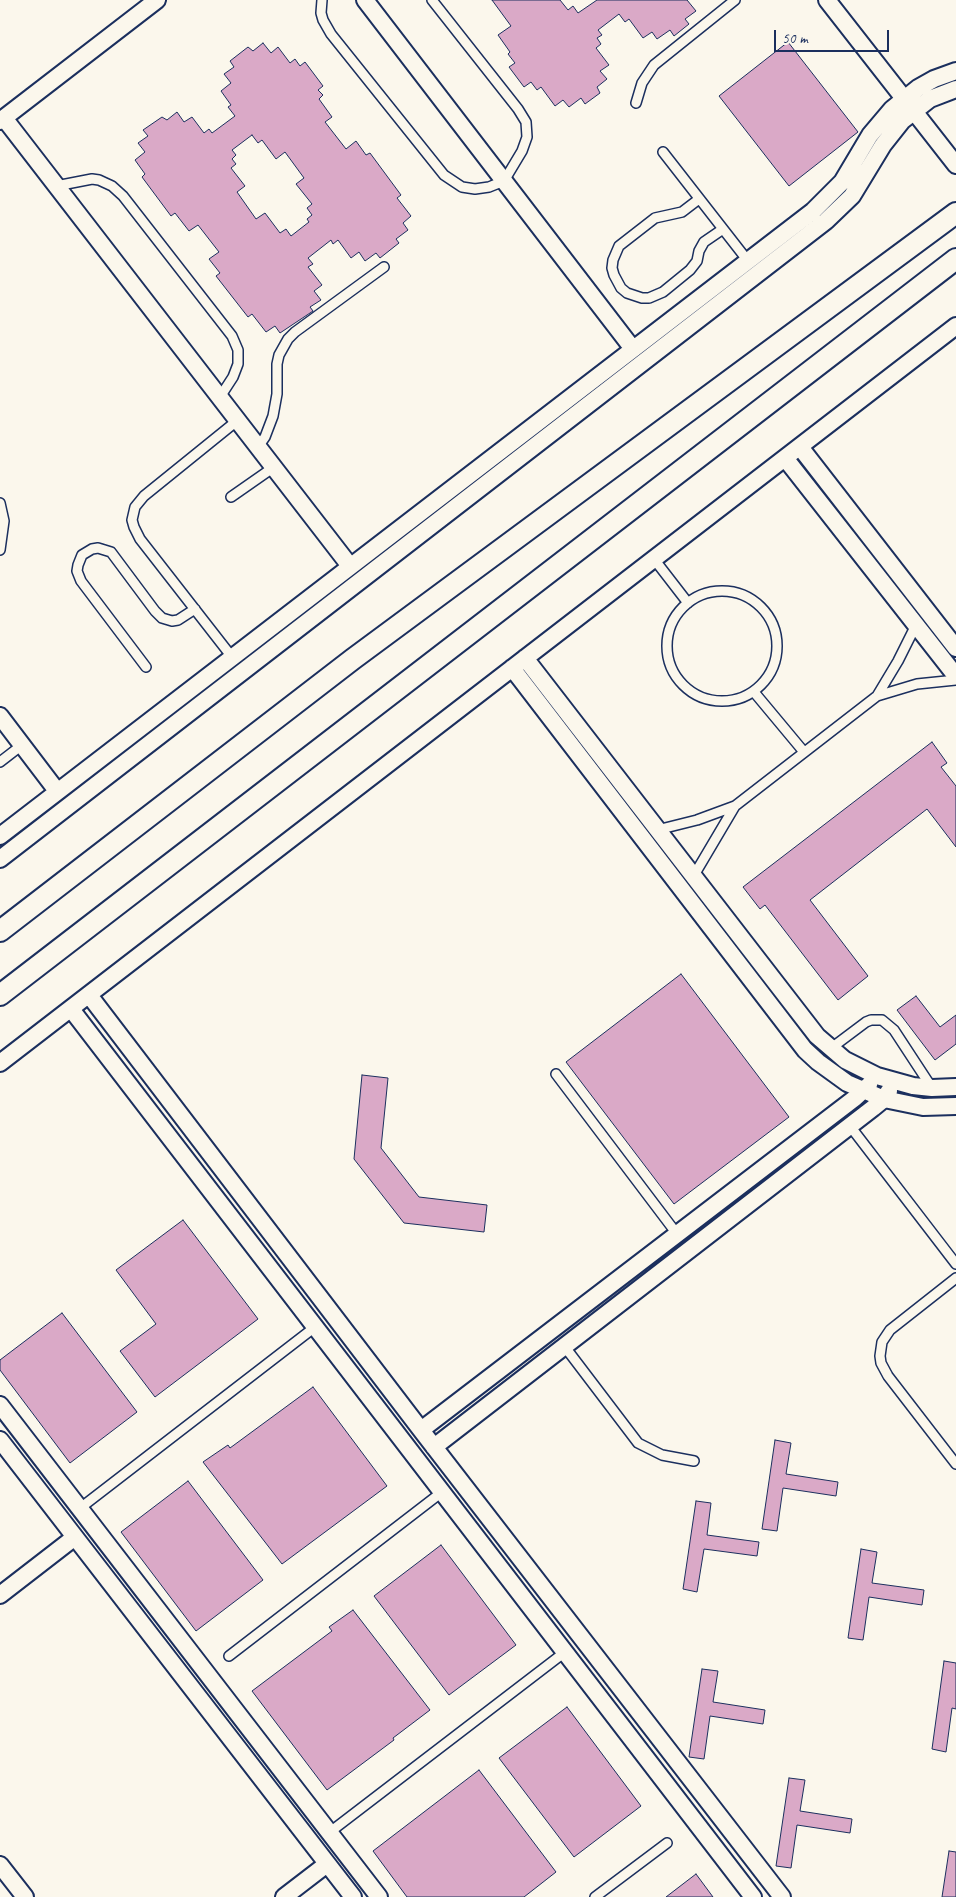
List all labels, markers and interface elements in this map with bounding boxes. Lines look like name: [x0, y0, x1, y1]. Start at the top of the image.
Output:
scale bar: [776, 20, 891, 52]
text: 50 m: [782, 29, 808, 48]

